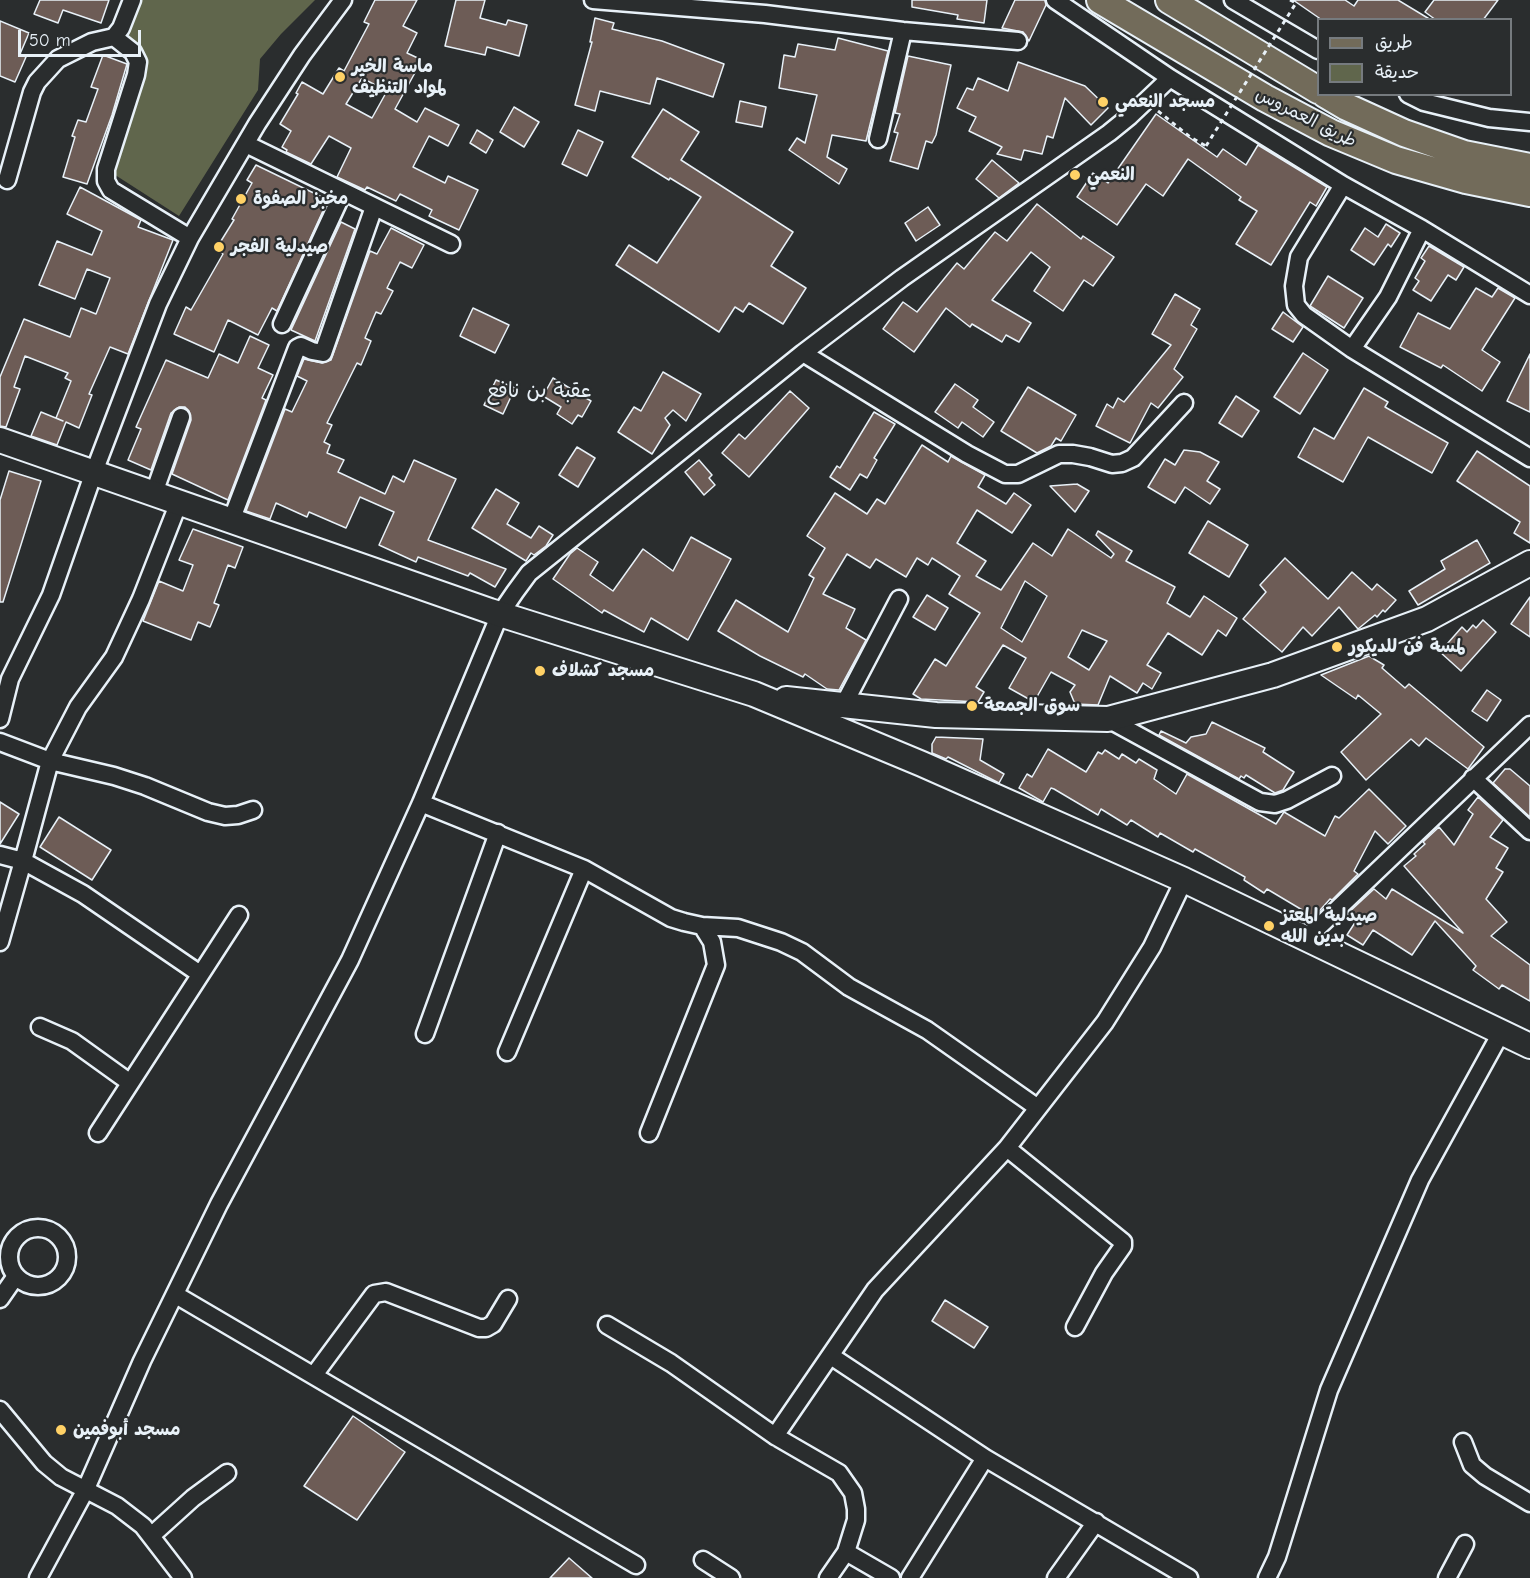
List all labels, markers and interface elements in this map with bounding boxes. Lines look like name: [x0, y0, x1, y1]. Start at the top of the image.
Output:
scale bar: [21, 18, 144, 56]
legend: [1317, 18, 1512, 96]
text: 50 m: [29, 30, 71, 51]
text: طريق: [1375, 32, 1413, 53]
place label: ماسة الخير لمواد التنظيف: [352, 56, 447, 98]
text: حديقة: [1375, 62, 1419, 83]
marker: ماسة الخير لمواد التنظيف: [333, 70, 347, 84]
street label: طريق العمروس: [1252, 83, 1360, 153]
place label: مسجد النعمي: [1115, 91, 1215, 113]
marker: مسجد النعمي: [1096, 95, 1110, 109]
place label: النعمي: [1087, 164, 1135, 186]
marker: النعمي: [1068, 168, 1082, 182]
place label: مخبز الصفوة: [253, 188, 348, 210]
marker: مخبز الصفوة: [234, 192, 248, 206]
place label: صيدلية الفجر: [231, 236, 328, 258]
marker: صيدلية الفجر: [212, 240, 226, 254]
district label: عقبة بن نافع: [486, 378, 592, 404]
place label: لمسة فن للديكور: [1349, 636, 1465, 658]
marker: لمسة فن للديكور: [1330, 640, 1344, 654]
place label: مسجد كشلاف: [552, 660, 654, 682]
marker: مسجد كشلاف: [533, 664, 547, 678]
place label: سوق الجمعة: [984, 695, 1080, 717]
marker: سوق الجمعة: [965, 699, 979, 713]
place label: صيدلية المعتز بدين الله: [1281, 905, 1377, 948]
marker: صيدلية المعتز بدين الله: [1262, 919, 1276, 933]
place label: مسجد أبوفمين: [73, 1419, 180, 1441]
marker: مسجد أبوفمين: [54, 1423, 68, 1437]

